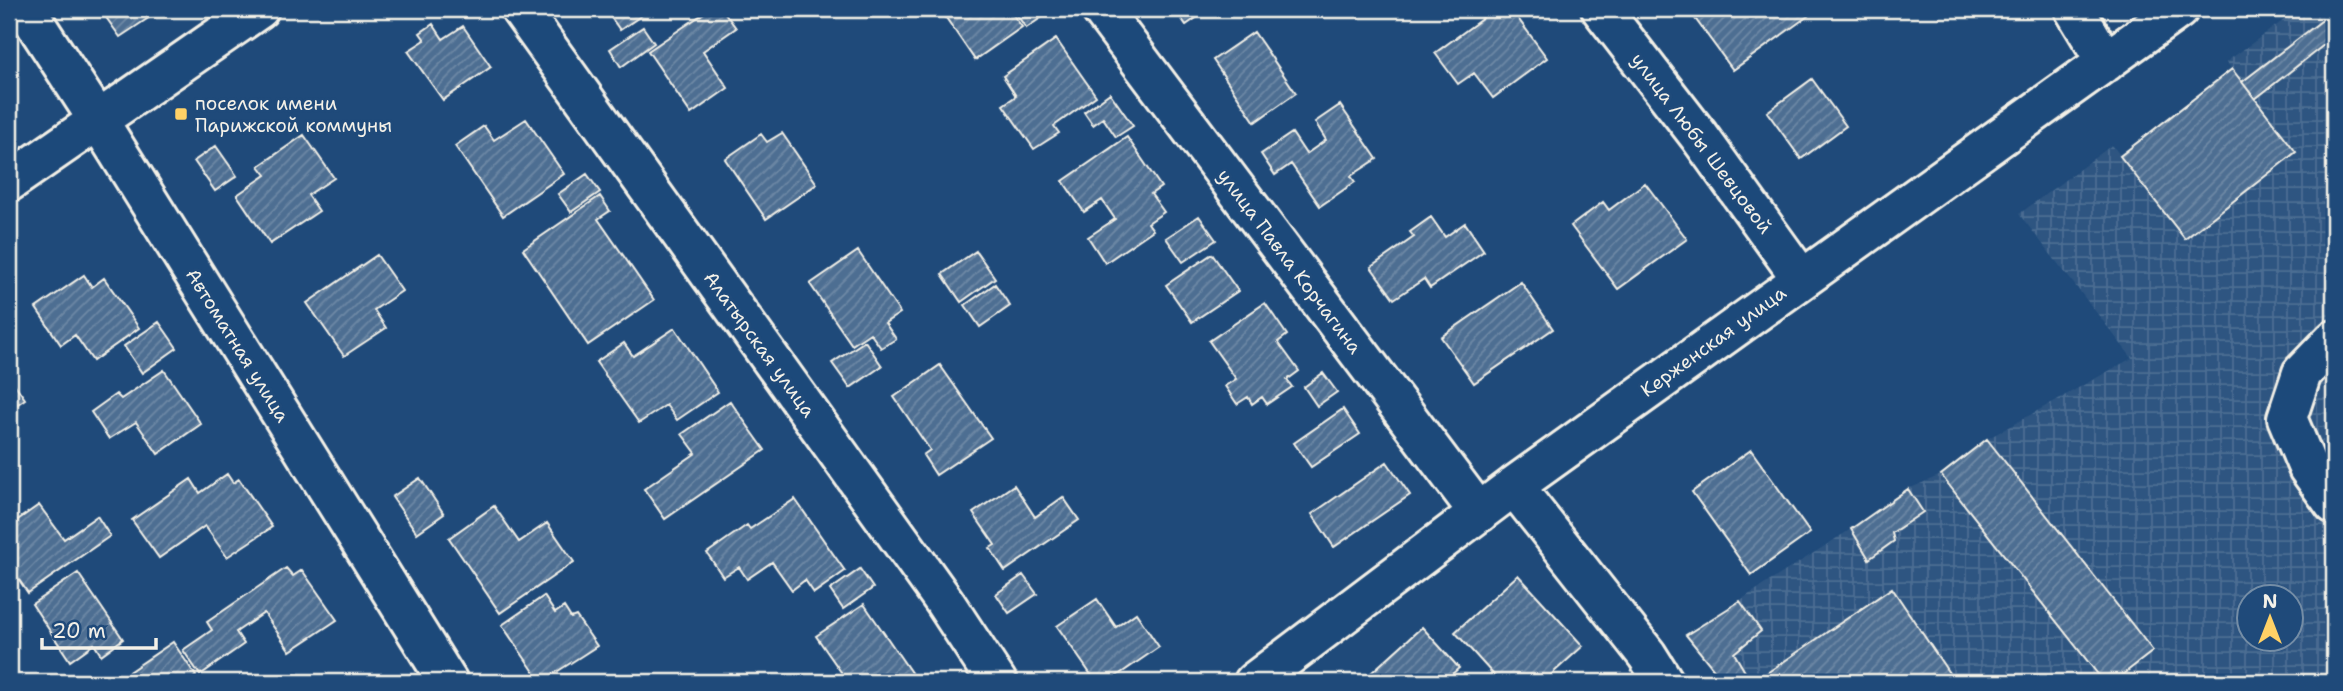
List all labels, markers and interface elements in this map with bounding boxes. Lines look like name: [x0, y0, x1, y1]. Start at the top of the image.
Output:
street label: улица Любы Шевцовой: [1625, 48, 1778, 239]
place label: поселок имени Парижской коммуны: [195, 91, 392, 138]
marker: поселок имени Парижской коммуны: [173, 106, 189, 122]
street label: улица Павла Корчагина: [1212, 164, 1368, 359]
street label: Автоматная улица: [180, 264, 295, 427]
street label: Алатырская улица: [698, 266, 821, 422]
street label: Керженская улица: [1636, 280, 1791, 403]
north arrow: [2234, 582, 2304, 652]
text: N: [2262, 589, 2278, 614]
scale bar: [42, 607, 156, 651]
text: 20 m: [52, 617, 106, 645]

